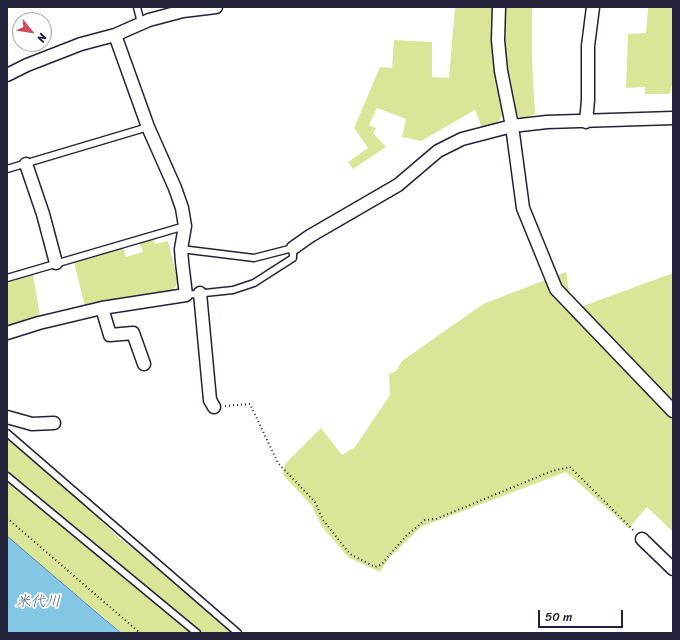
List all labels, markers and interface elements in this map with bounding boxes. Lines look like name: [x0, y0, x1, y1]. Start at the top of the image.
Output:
north arrow: [12, 12, 52, 52]
text: N: [32, 30, 52, 46]
water label: 米代川: [16, 593, 60, 611]
scale bar: [540, 602, 625, 628]
text: 50 m: [545, 606, 572, 628]

